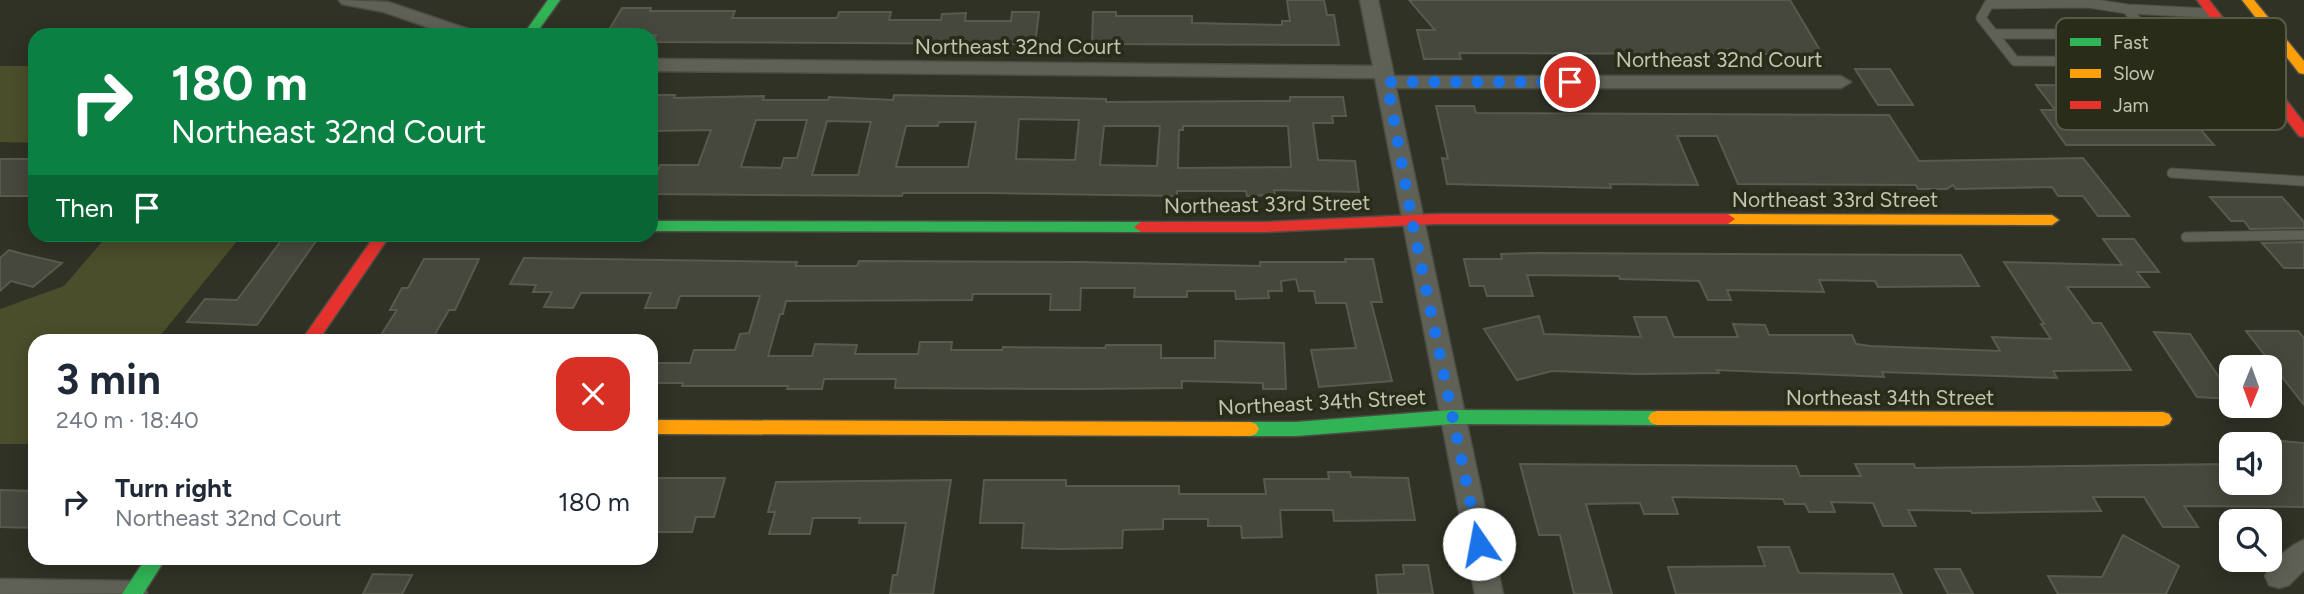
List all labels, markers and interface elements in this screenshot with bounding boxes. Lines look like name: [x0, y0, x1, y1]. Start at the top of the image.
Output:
legend: [2056, 18, 2286, 130]
text: Fast: [2113, 31, 2149, 54]
street label: Northeast 32nd Court: [915, 34, 1121, 59]
street label: Northeast 32nd Court: [1616, 47, 1822, 72]
pin: [1540, 52, 1600, 112]
text: 180 m: [171, 53, 308, 112]
icon: right: [56, 56, 147, 147]
text: Slow: [2113, 62, 2155, 85]
icon: arrive: [1551, 63, 1589, 101]
text: Jam: [2113, 94, 2149, 117]
text: Northeast 32nd Court: [171, 113, 486, 151]
street label: Northeast 33rd Street: [1732, 187, 1938, 212]
icon: arrive: [128, 189, 166, 227]
street label: Northeast 33rd Street: [1164, 190, 1371, 218]
text: Then: [56, 192, 114, 224]
text: 3 min: [56, 354, 161, 405]
north arrow: [2219, 355, 2282, 418]
map controls: [2219, 355, 2282, 572]
button: close: [556, 357, 630, 431]
street label: Northeast 34th Street: [1217, 384, 1427, 420]
street label: Northeast 34th Street: [1786, 385, 1994, 410]
text: 240 m · 18:40: [56, 406, 199, 434]
button: sound: [2219, 432, 2282, 495]
text: Turn right: [115, 472, 232, 504]
icon: right: [56, 483, 94, 521]
text: 180 m: [558, 486, 630, 518]
text: Northeast 32nd Court: [115, 504, 341, 532]
position arrow: [1442, 507, 1516, 581]
button: search: [2219, 509, 2282, 572]

